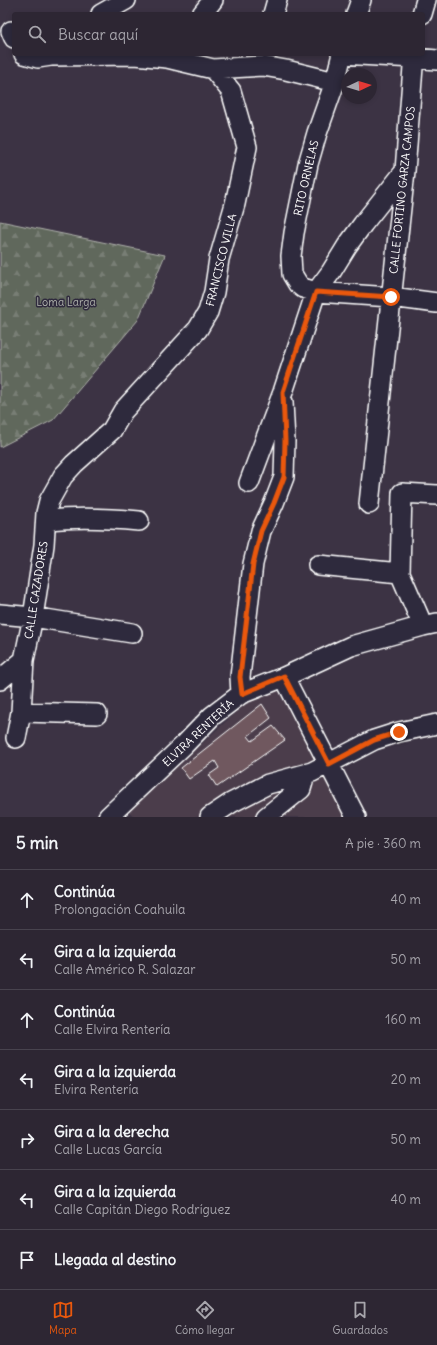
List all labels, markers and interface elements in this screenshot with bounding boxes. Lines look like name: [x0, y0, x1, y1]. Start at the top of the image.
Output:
search box: [12, 12, 425, 56]
icon: search: [26, 23, 48, 45]
text: Buscar aquí: [58, 25, 138, 44]
north arrow: [341, 68, 377, 104]
street label: CALLE FORTINO GARZA CAMPOS: [386, 105, 418, 275]
street label: RITO ORNELAS: [291, 139, 321, 217]
street label: FRANCISCO VILLA: [203, 212, 239, 308]
route start: [382, 288, 400, 306]
park label: Loma Larga: [36, 295, 96, 309]
street label: CALLE CAZADORES: [21, 540, 51, 640]
street label: ELVIRA RENTERÍA: [159, 696, 236, 770]
route end: [390, 723, 408, 741]
text: 5 min: [16, 832, 58, 854]
text: A pie · 360 m: [345, 835, 421, 852]
text: Continúa: [54, 882, 115, 901]
icon: ahead: [16, 889, 38, 911]
text: 40 m: [390, 891, 421, 908]
text: Prolongación Coahuila: [54, 901, 186, 918]
text: Gira a la izquierda: [54, 942, 176, 961]
icon: left: [16, 949, 38, 971]
text: 50 m: [390, 951, 421, 968]
text: Calle Américo R. Salazar: [54, 961, 196, 978]
text: Continúa: [54, 1002, 115, 1021]
icon: ahead: [16, 1009, 38, 1031]
text: 160 m: [385, 1011, 421, 1028]
text: Calle Elvira Rentería: [54, 1021, 171, 1038]
text: Gira a la izquierda: [54, 1062, 176, 1081]
icon: left: [16, 1069, 38, 1091]
text: 20 m: [391, 1071, 421, 1088]
text: Elvira Rentería: [54, 1081, 139, 1098]
text: Gira a la derecha: [54, 1122, 169, 1141]
icon: right: [16, 1129, 38, 1151]
text: 50 m: [390, 1131, 421, 1148]
text: Calle Lucas García: [54, 1141, 162, 1158]
text: Gira a la izquierda: [54, 1182, 176, 1201]
icon: left: [16, 1189, 38, 1211]
text: 40 m: [390, 1191, 421, 1208]
text: Calle Capitán Diego Rodríguez: [54, 1201, 231, 1218]
icon: arrive: [16, 1249, 38, 1271]
text: Llegada al destino: [54, 1250, 176, 1269]
tab: Mapa: [49, 1299, 77, 1337]
tab: Cómo llegar: [175, 1299, 234, 1337]
tab: Guardados: [333, 1299, 388, 1337]

